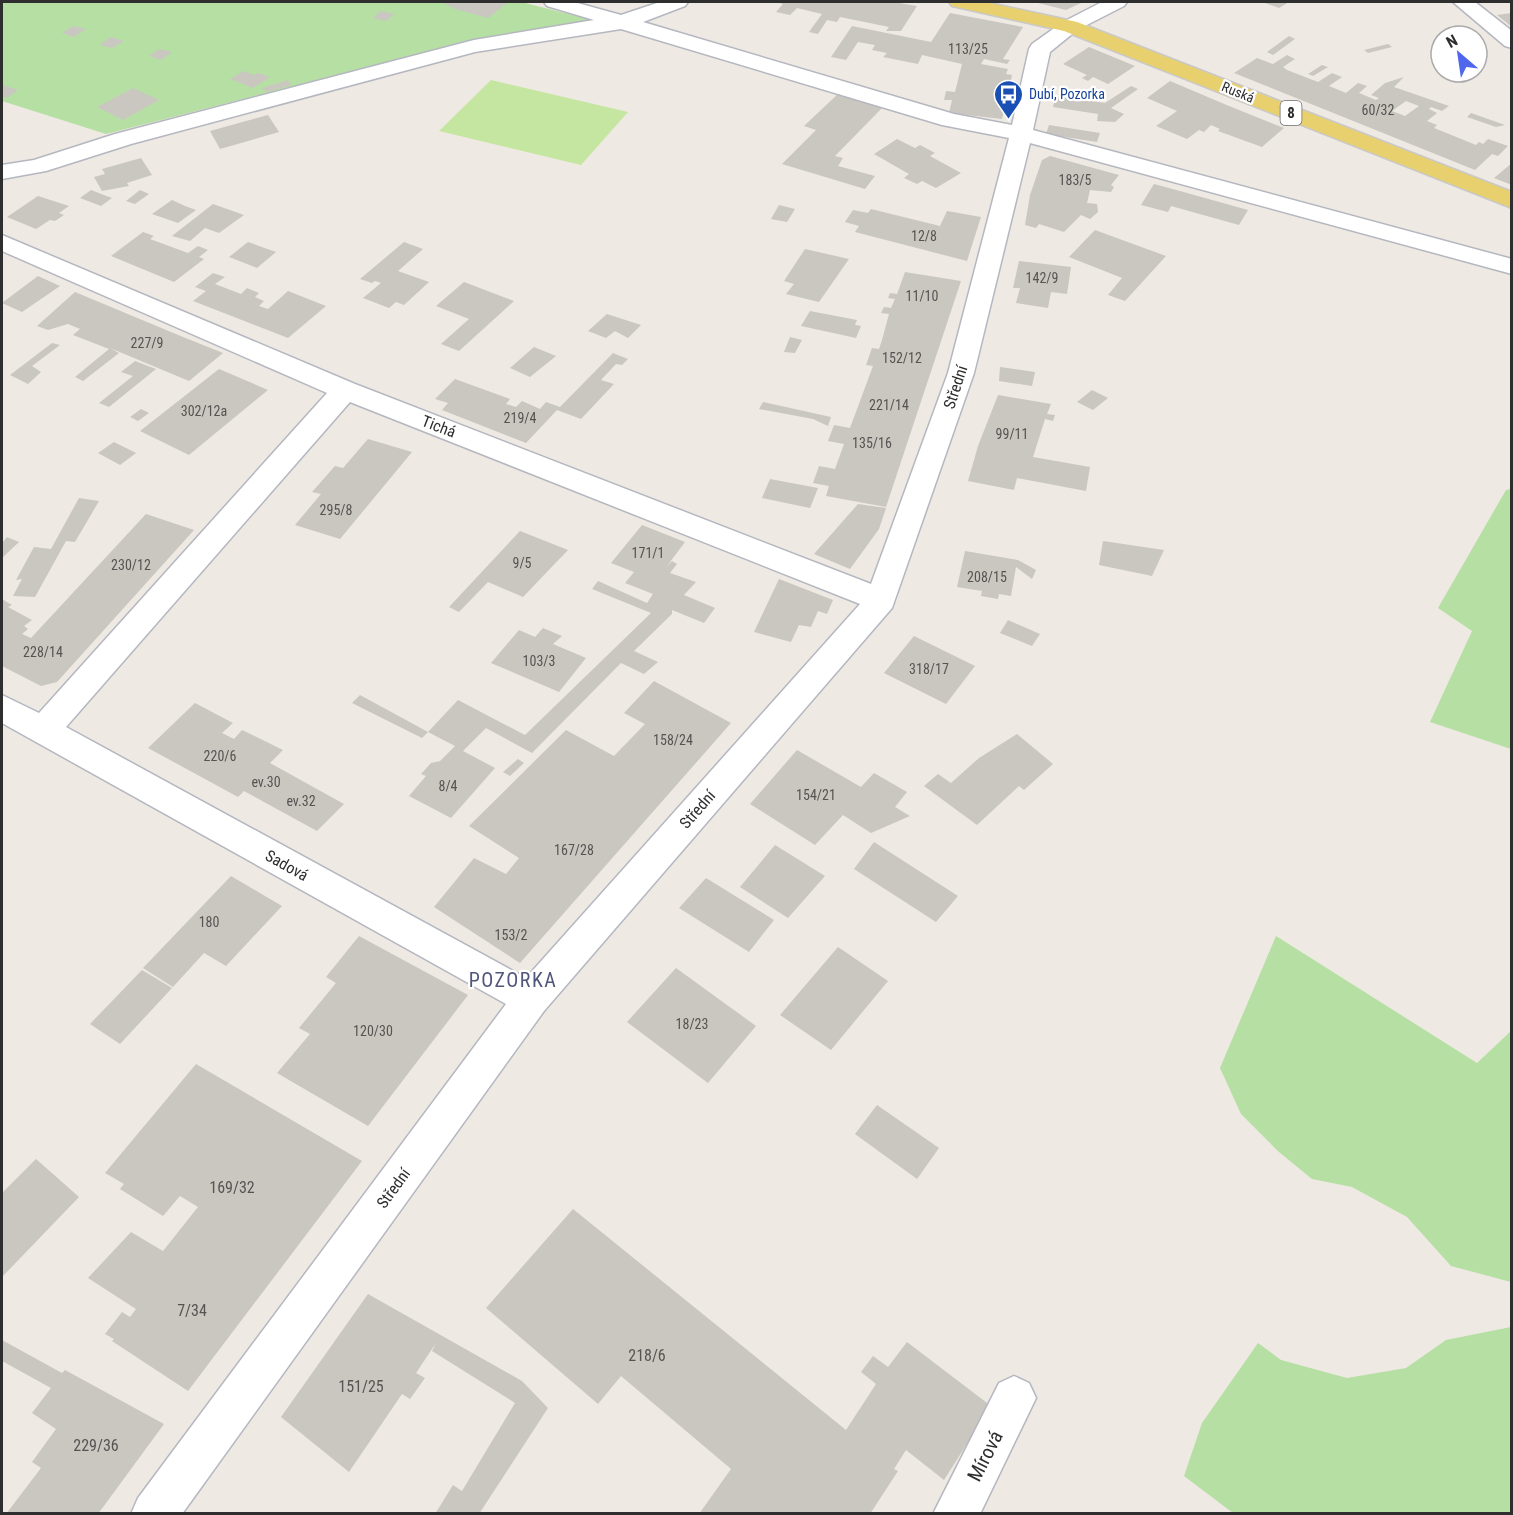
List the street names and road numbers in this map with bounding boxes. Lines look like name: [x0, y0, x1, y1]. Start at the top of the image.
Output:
street label: Ruská: [1219, 78, 1257, 106]
road number: 8: [1280, 101, 1302, 125]
street label: Střední: [940, 362, 972, 411]
street label: Tichá: [419, 411, 458, 442]
street label: Střední: [676, 785, 720, 832]
street label: Sadová: [262, 846, 312, 885]
street label: Střední: [373, 1164, 415, 1212]
street label: Mírová: [962, 1427, 1008, 1485]

